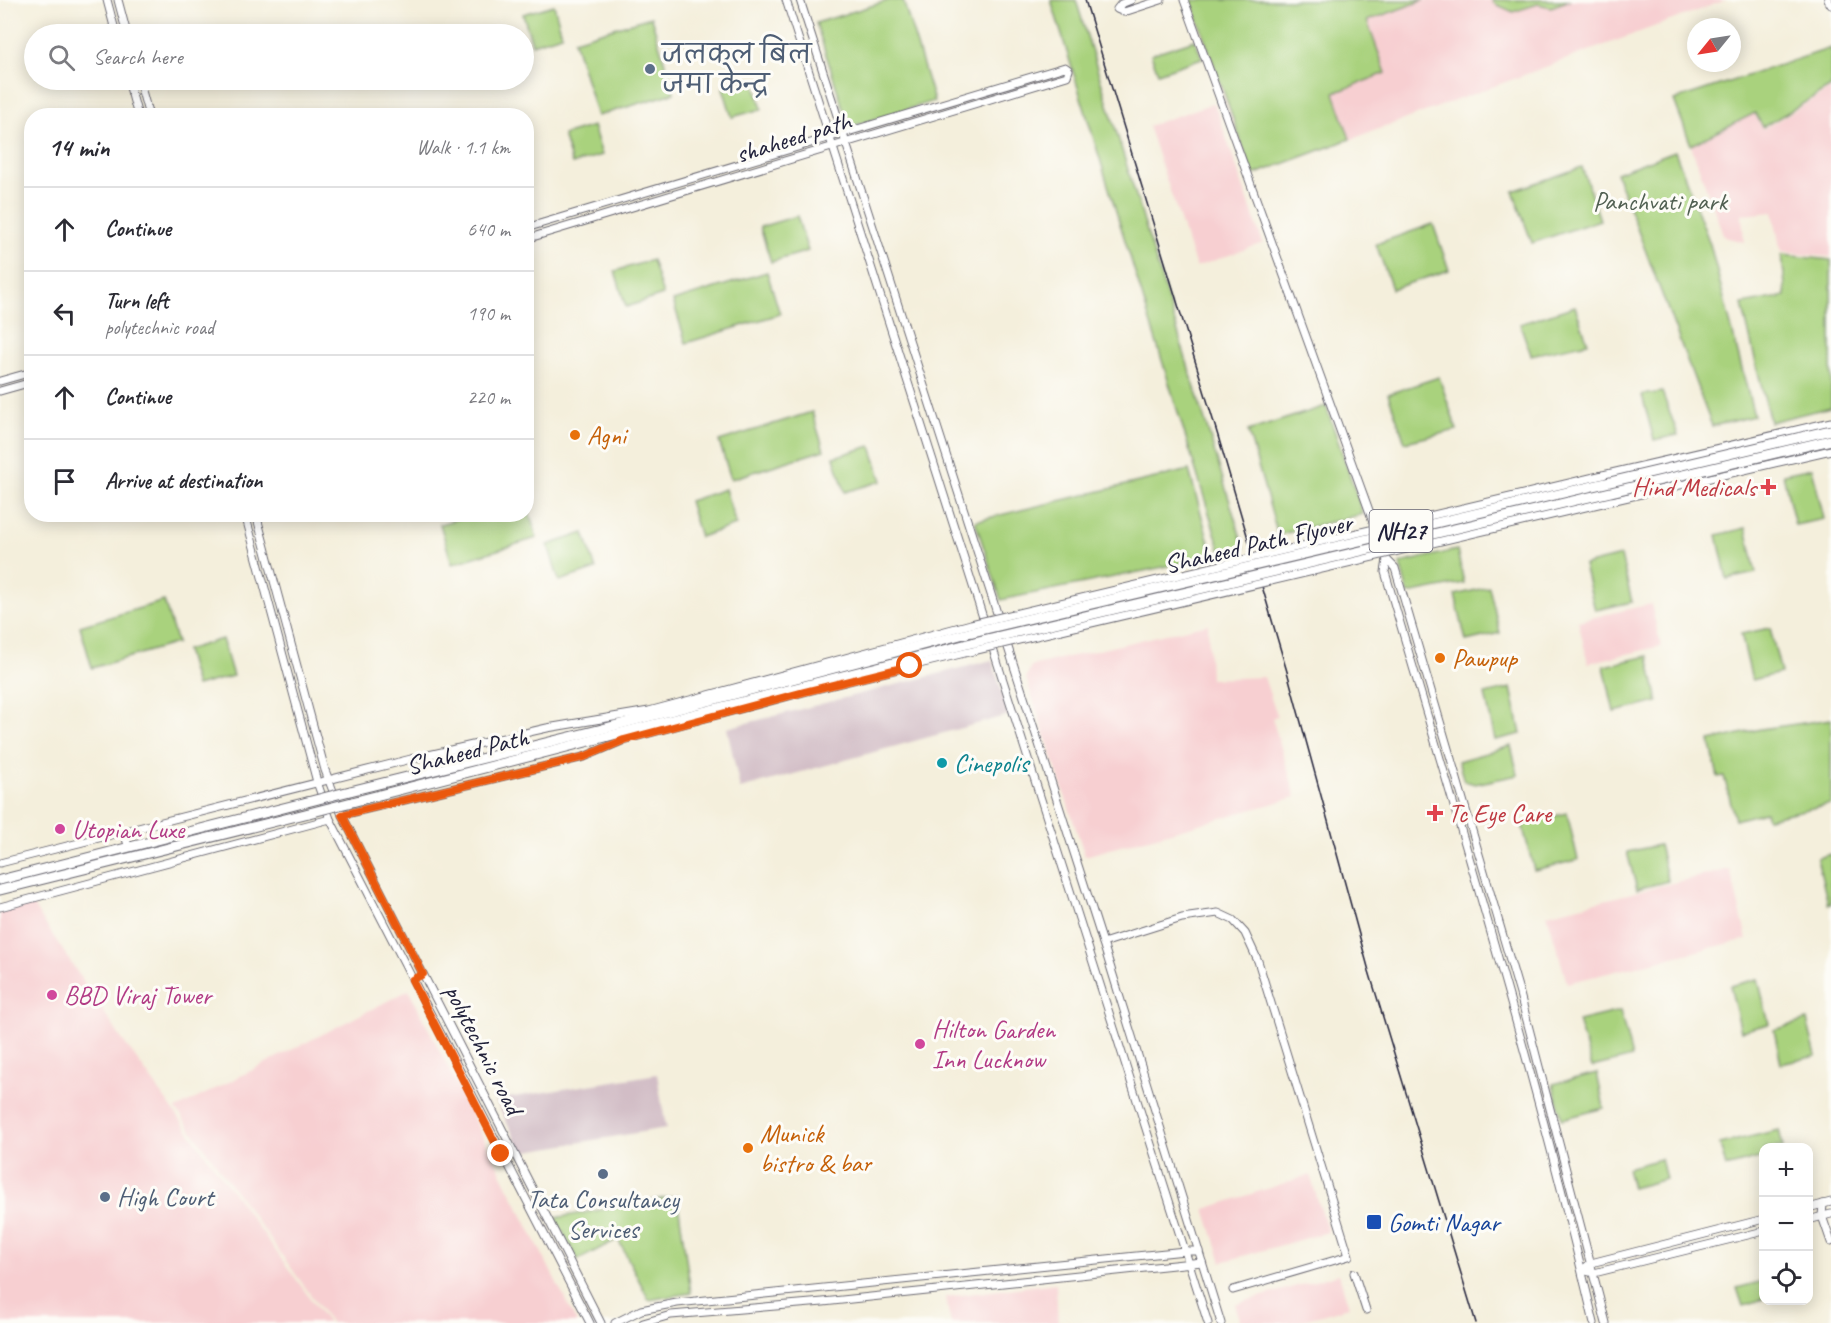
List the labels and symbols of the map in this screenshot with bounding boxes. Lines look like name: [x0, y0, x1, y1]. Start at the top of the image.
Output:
north arrow: [1687, 18, 1741, 72]
place label: जलकल बिल जमा केन्द्र: [660, 34, 813, 101]
marker: जलकल बिल जमा केन्द्र: [643, 62, 657, 76]
street label: shaheed path: [731, 104, 857, 171]
park label: Panchvati park: [1593, 185, 1728, 218]
place label: Agni: [587, 419, 629, 452]
marker: Agni: [568, 428, 582, 442]
place label: Hind Medicals: [1632, 471, 1758, 504]
marker: Hind Medicals: [1761, 480, 1775, 494]
street label: Shaheed Path Flyover: [1161, 505, 1358, 581]
road number: NH27: [1370, 510, 1432, 552]
place label: Pawpup: [1452, 642, 1519, 675]
marker: Pawpup: [1433, 651, 1447, 665]
route start: [896, 652, 922, 678]
street label: Shaheed Path: [403, 720, 533, 783]
place label: Cinepolis: [954, 747, 1031, 780]
marker: Cinepolis: [935, 756, 949, 770]
place label: Tc Eye Care: [1448, 797, 1553, 830]
marker: Tc Eye Care: [1426, 804, 1444, 822]
place label: Utopian Luxe: [72, 813, 186, 846]
marker: Utopian Luxe: [53, 822, 67, 836]
place label: BBD Viraj Tower: [64, 979, 214, 1012]
street label: polytechnic road: [437, 979, 532, 1123]
marker: BBD Viraj Tower: [45, 988, 59, 1002]
place label: Hilton Garden Inn Lucknow: [932, 1013, 1056, 1076]
marker: Hilton Garden Inn Lucknow: [913, 1037, 927, 1051]
place label: Munick bistro & bar: [760, 1117, 873, 1180]
route end: [487, 1140, 513, 1166]
marker: Munick bistro & bar: [741, 1141, 755, 1155]
marker: Tata Consultancy Services: [596, 1167, 610, 1181]
place label: High Court: [117, 1181, 216, 1214]
place label: Tata Consultancy Services: [527, 1183, 681, 1246]
marker: High Court: [98, 1190, 112, 1204]
place label: Gomti Nagar: [1388, 1206, 1502, 1239]
marker: Gomti Nagar: [1365, 1213, 1383, 1231]

